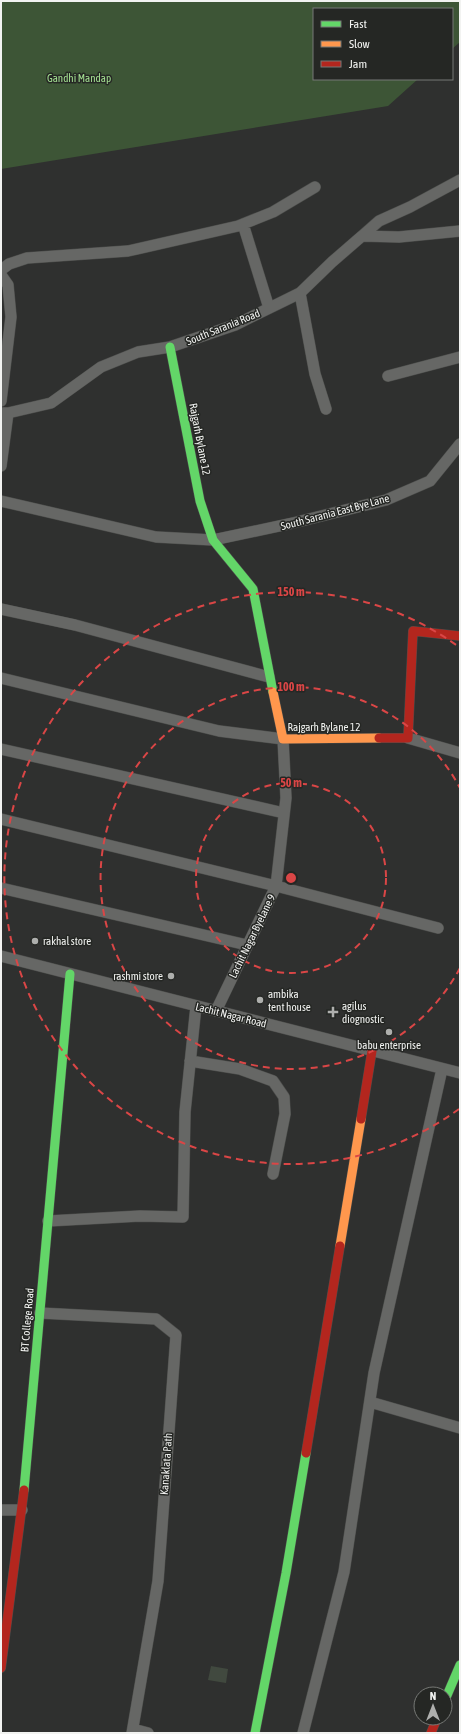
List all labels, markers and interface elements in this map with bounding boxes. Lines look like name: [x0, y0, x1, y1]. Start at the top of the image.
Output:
legend: [313, 8, 453, 80]
text: Fast: [349, 17, 367, 31]
text: Slow: [349, 37, 370, 51]
text: Jam: [349, 57, 367, 71]
park label: Gandhi Mandap: [47, 72, 111, 84]
street label: South Sarania Road: [184, 307, 262, 347]
street label: Rajgarh Bylane 12: [187, 402, 213, 476]
street label: South Sarania East Bye Lane: [280, 492, 390, 532]
text: 150 m: [277, 585, 305, 599]
text: 100 m: [277, 680, 305, 694]
street label: Rajgarh Bylane 12: [288, 721, 360, 733]
text: 50 m: [280, 776, 302, 790]
centre of rings: [284, 871, 298, 885]
street label: Lachit Nagar Byelane 9: [227, 892, 277, 980]
place label: rakhal store: [43, 935, 91, 947]
marker: rakhal store: [30, 936, 40, 946]
place label: rashmi store: [113, 970, 163, 982]
marker: rashmi store: [166, 971, 176, 981]
place label: ambika tent house: [268, 988, 311, 1013]
marker: ambika tent house: [255, 995, 265, 1005]
street label: Lachit Nagar Road: [194, 1000, 268, 1030]
place label: agilus diognostic: [342, 1000, 385, 1025]
marker: agilus diognostic: [327, 1006, 339, 1018]
marker: babu enterprise: [384, 1027, 394, 1037]
place label: babu enterprise: [357, 1039, 421, 1051]
street label: BT College Road: [18, 1287, 36, 1353]
street label: Kanaklata Path: [158, 1433, 174, 1495]
north arrow: [413, 1686, 453, 1726]
text: N: [430, 1690, 436, 1702]

